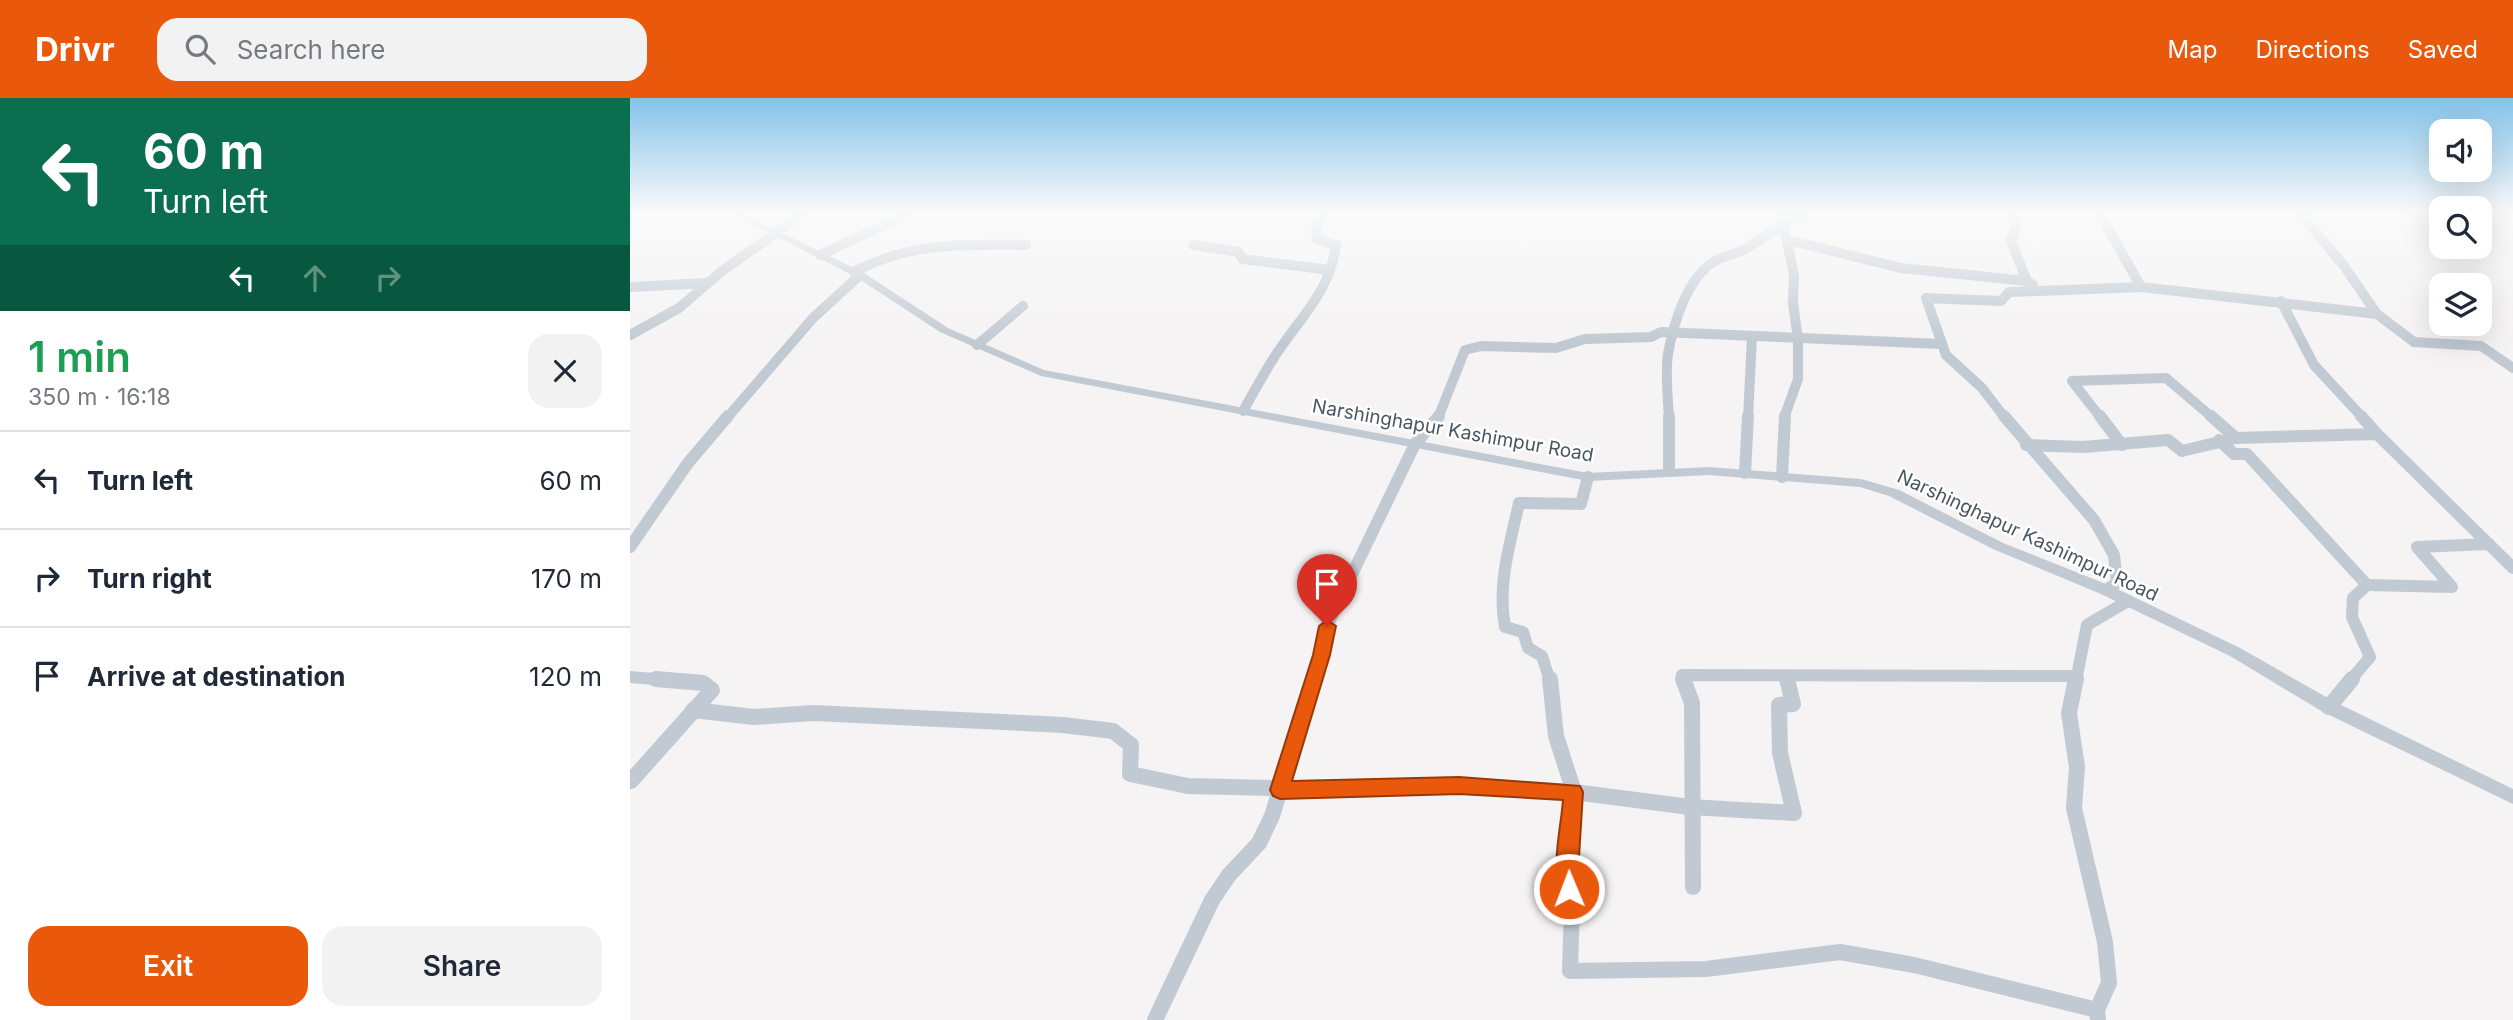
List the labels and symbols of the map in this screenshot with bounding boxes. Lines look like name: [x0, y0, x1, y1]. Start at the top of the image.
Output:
street label: Narshinghapur Kashimpur Road: [1310, 394, 1595, 467]
street label: Narshinghapur Kashimpur Road: [1894, 465, 2162, 606]
pin: [1297, 554, 1357, 626]
position arrow: [1532, 852, 1606, 926]

